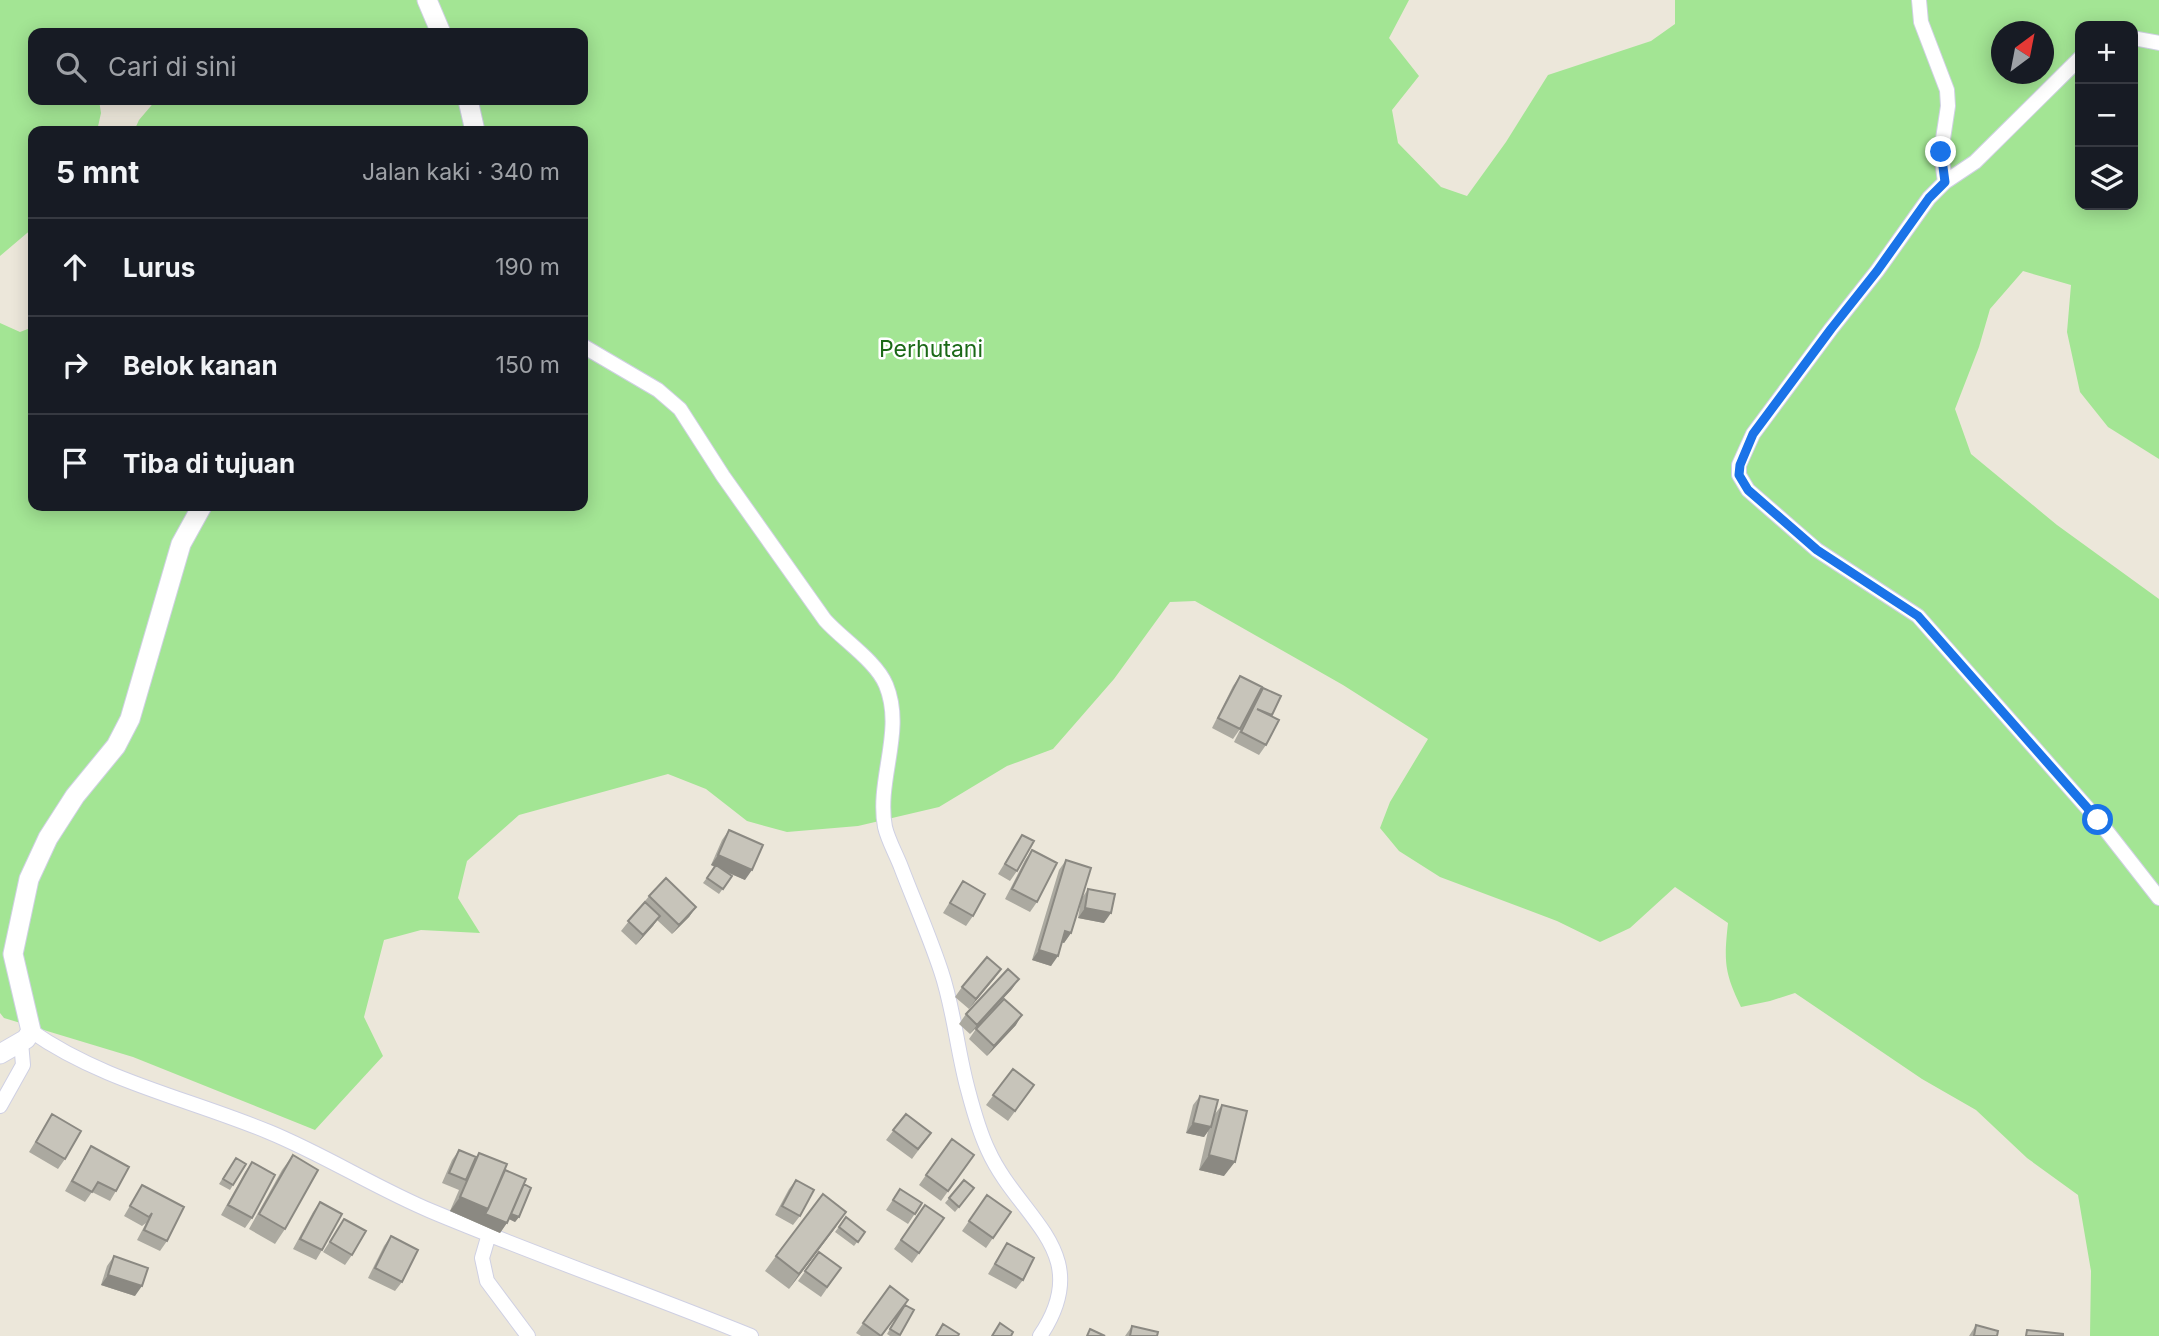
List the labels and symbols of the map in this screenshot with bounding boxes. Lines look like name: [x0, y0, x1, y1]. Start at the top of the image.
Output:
north arrow: [1991, 21, 2054, 84]
route end: [1925, 136, 1956, 167]
park label: Perhutani: [879, 335, 983, 363]
route start: [2082, 804, 2113, 835]

